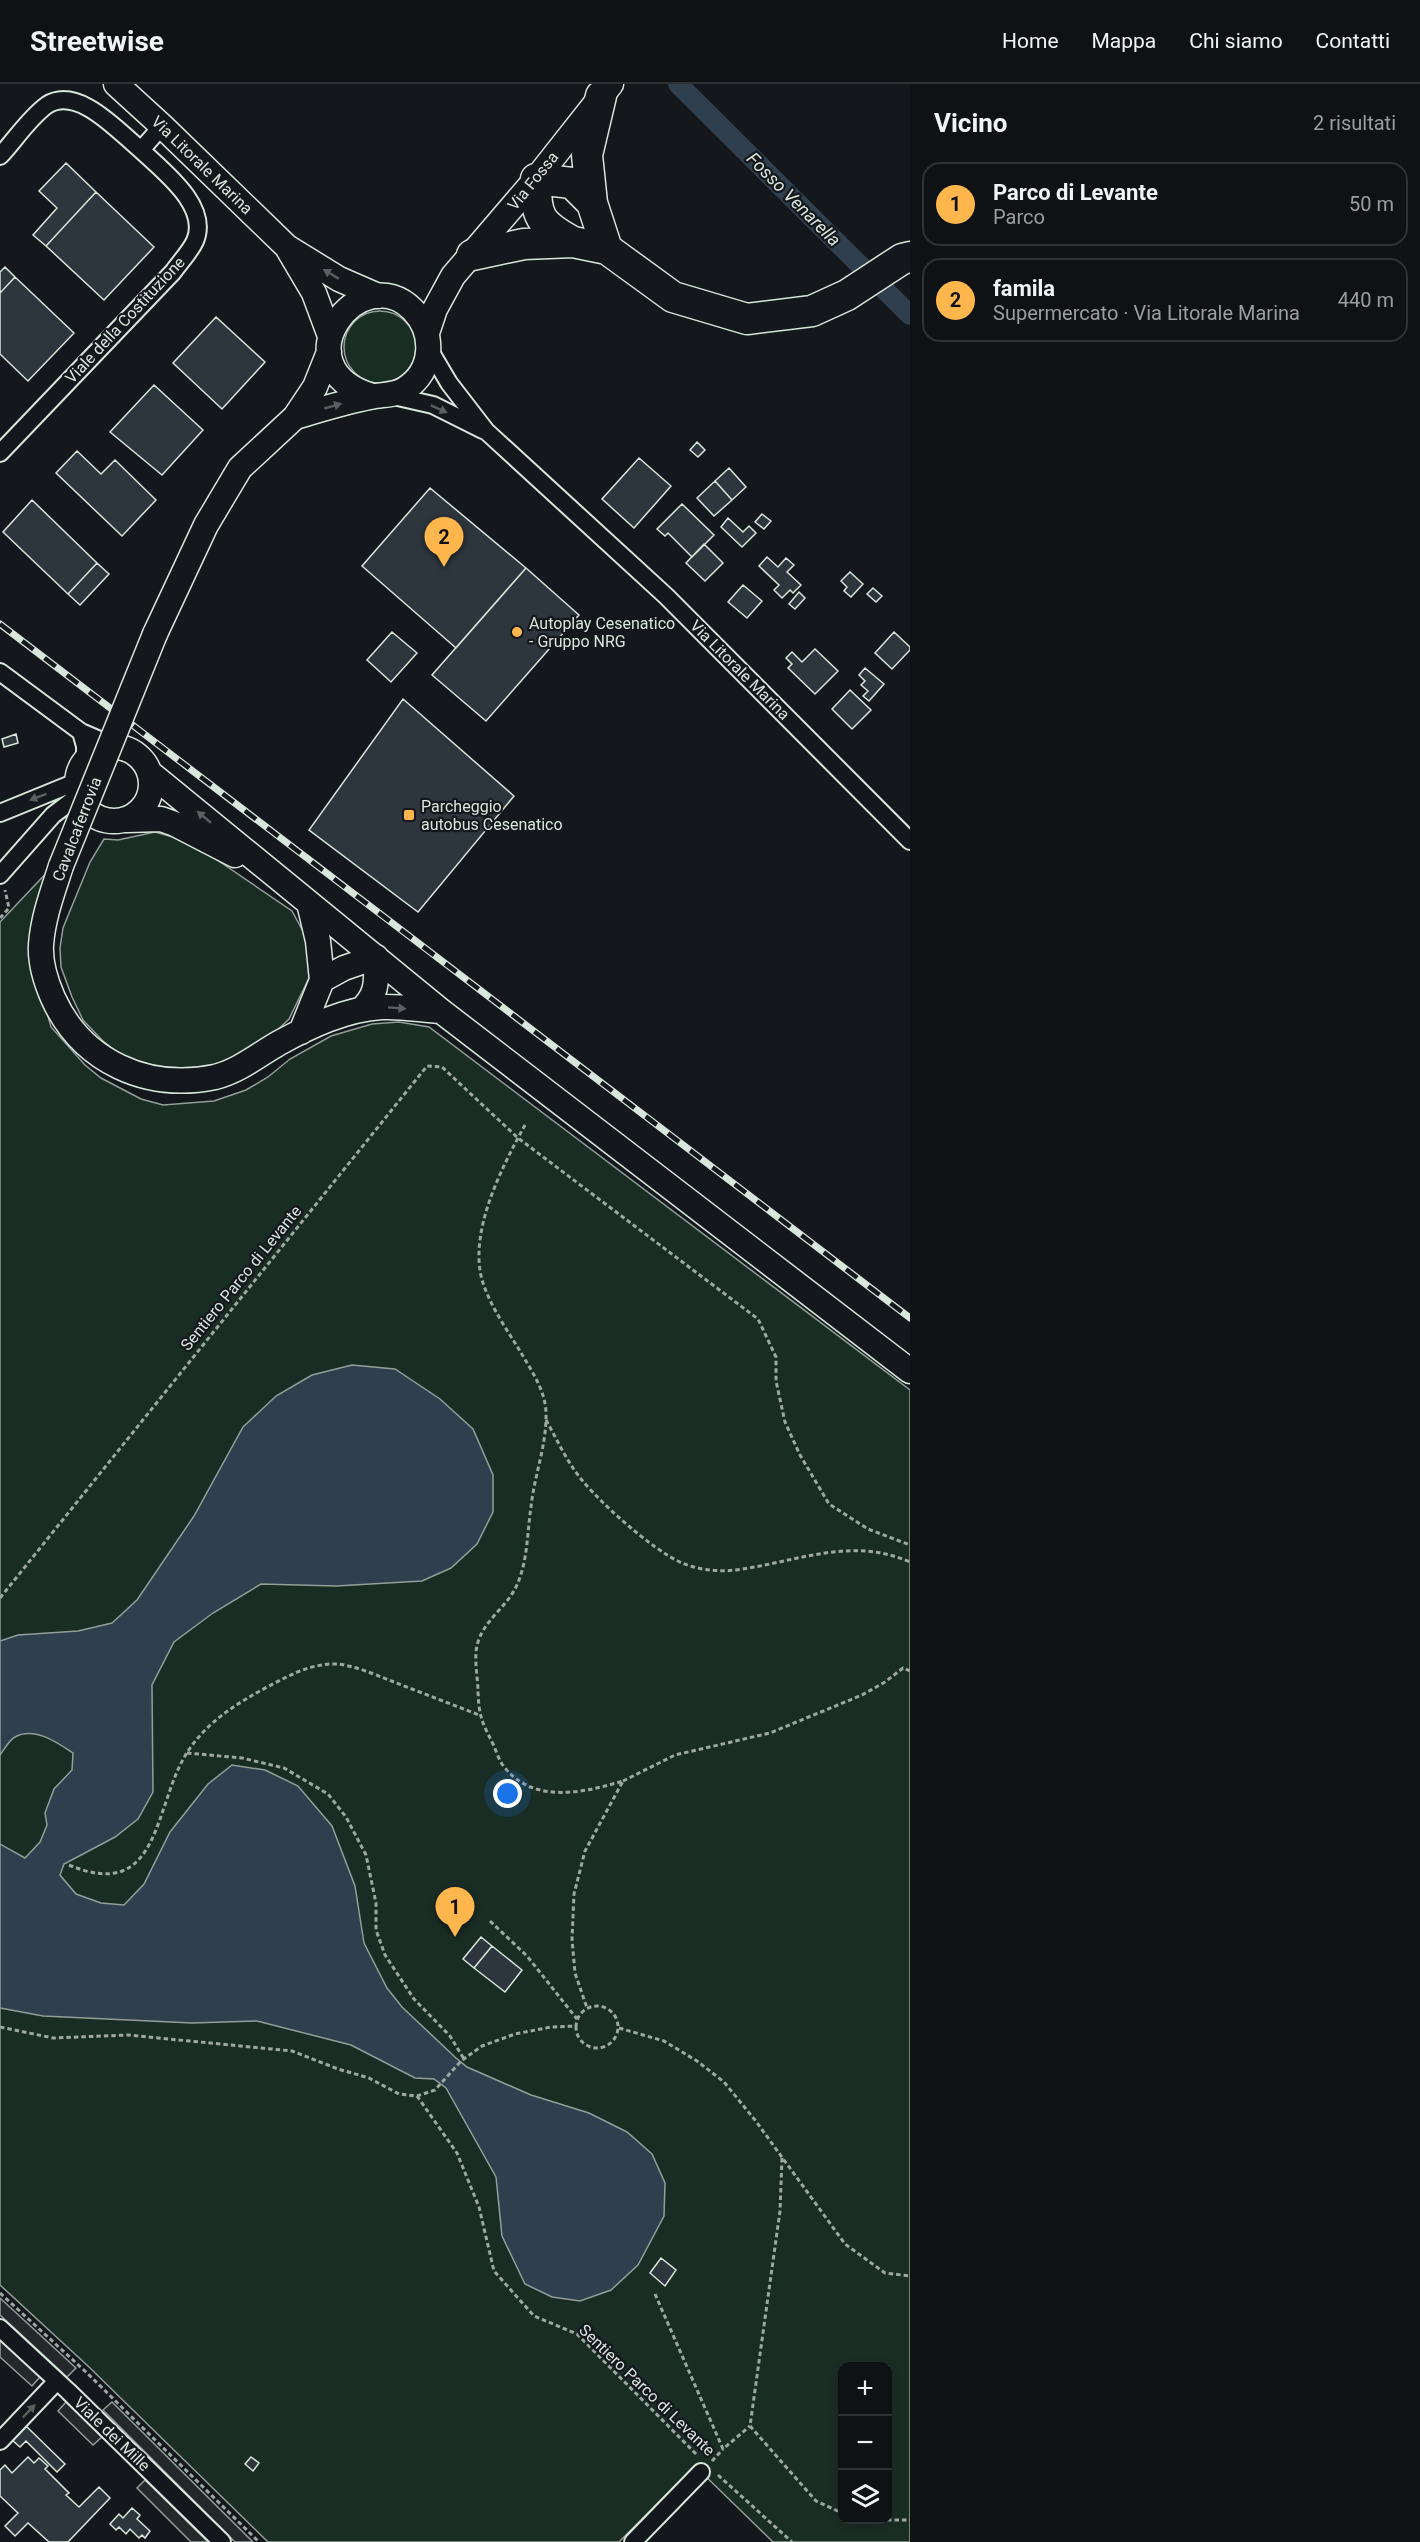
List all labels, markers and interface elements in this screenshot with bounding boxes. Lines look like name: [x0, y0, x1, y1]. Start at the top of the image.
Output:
text: Streetwise: [30, 25, 164, 58]
text: Home: [1002, 29, 1059, 53]
text: Mappa: [1092, 29, 1156, 53]
text: Chi siamo: [1189, 29, 1283, 53]
text: Contatti: [1316, 29, 1390, 53]
text: Vicino: [934, 108, 1008, 138]
text: 2 risultati: [1313, 111, 1396, 135]
street label: Via Litorale Marina: [148, 112, 256, 218]
street label: Via Fossa: [504, 148, 562, 214]
water label: Fosso Venarella: [743, 148, 845, 250]
text: Parco di Levante: [993, 180, 1158, 205]
text: 1: [950, 192, 961, 216]
text: 50 m: [1349, 192, 1394, 216]
text: Parco: [993, 205, 1045, 229]
street label: Viale della Costituzione: [61, 253, 189, 387]
one-way arrow: [323, 269, 339, 280]
text: famila: [993, 276, 1055, 301]
text: 2: [950, 288, 961, 312]
text: 440 m: [1338, 288, 1394, 312]
text: Supermercato · Via Litorale Marina: [993, 301, 1300, 325]
one-way arrow: [324, 401, 342, 410]
one-way arrow: [431, 404, 449, 414]
pin: 2: [424, 518, 464, 567]
place label: Autoplay Cesenatico - Gruppo NRG: [529, 614, 675, 651]
street label: Via Litorale Marina: [686, 616, 794, 724]
marker: Autoplay Cesenatico - Gruppo NRG: [510, 625, 524, 639]
street label: Cavalcaferrovia: [48, 774, 106, 884]
one-way arrow: [29, 793, 47, 802]
place label: Parcheggio autobus Cesenatico: [421, 797, 563, 834]
marker: Parcheggio autobus Cesenatico: [402, 808, 416, 822]
one-way arrow: [197, 811, 212, 824]
one-way arrow: [388, 1004, 407, 1013]
street label: Sentiero Parco di Levante: [177, 1202, 305, 1354]
your location: [493, 1779, 522, 1808]
pin: 1: [436, 1888, 474, 1937]
street label: Sentiero Parco di Levante: [575, 2320, 719, 2460]
map controls: [838, 2362, 892, 2524]
button: +: [838, 2362, 892, 2416]
street label: Viale dei Mille: [70, 2393, 154, 2475]
one-way arrow: [21, 2404, 35, 2418]
button: −: [838, 2416, 892, 2470]
button: layers: [838, 2470, 892, 2524]

